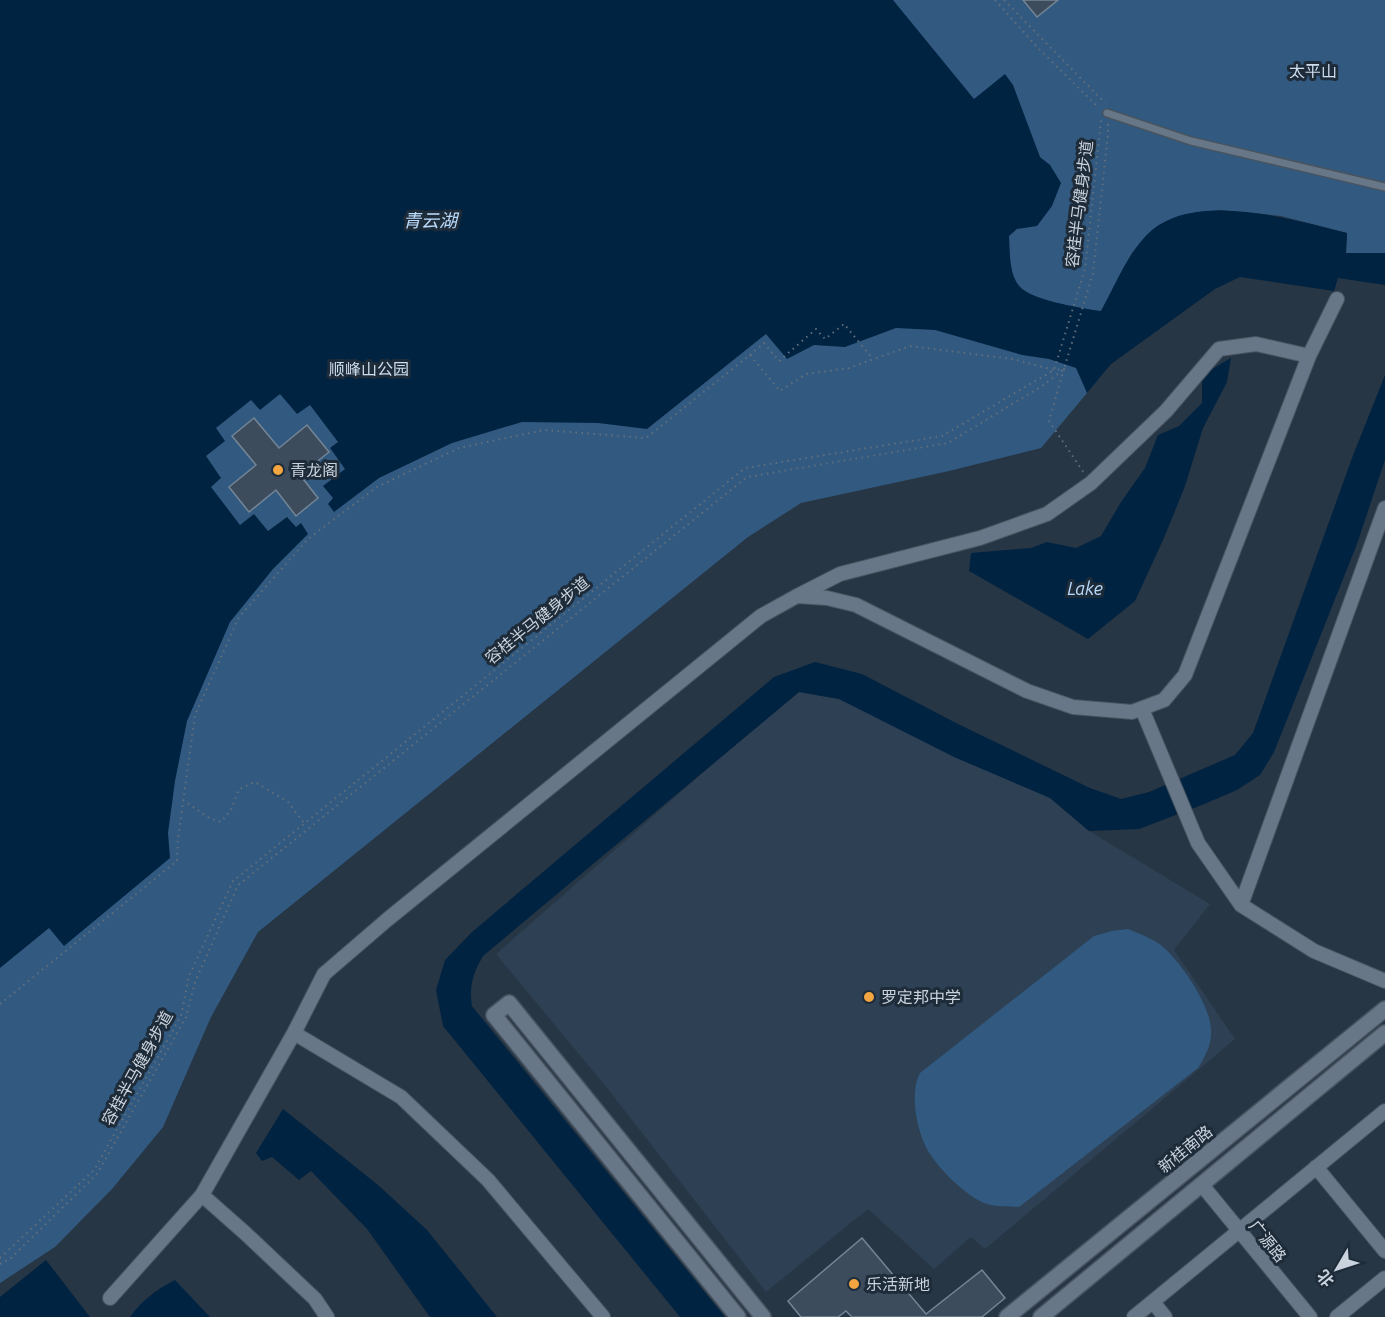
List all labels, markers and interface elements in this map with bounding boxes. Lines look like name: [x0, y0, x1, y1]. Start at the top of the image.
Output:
park label: 太平山: [1289, 62, 1337, 80]
street label: 容桂半马健身步道: [1062, 139, 1096, 269]
water label: 青云湖: [403, 210, 460, 230]
park label: 顺峰山公园: [329, 360, 409, 378]
place label: 青龙阁: [290, 461, 338, 479]
marker: 青龙阁: [271, 463, 285, 477]
street label: 容桂半马健身步道: [482, 573, 592, 667]
water label: Lake: [1067, 578, 1103, 598]
place label: 罗定邦中学: [881, 988, 961, 1006]
marker: 罗定邦中学: [862, 990, 876, 1004]
street label: 容桂半马健身步道: [98, 1008, 176, 1128]
street label: 新桂南路: [1154, 1122, 1216, 1176]
street label: 广源路: [1246, 1217, 1290, 1265]
north arrow: [1307, 1239, 1367, 1299]
text: 北: [1313, 1267, 1337, 1290]
place label: 乐活新地: [866, 1275, 930, 1293]
marker: 乐活新地: [847, 1277, 861, 1291]

